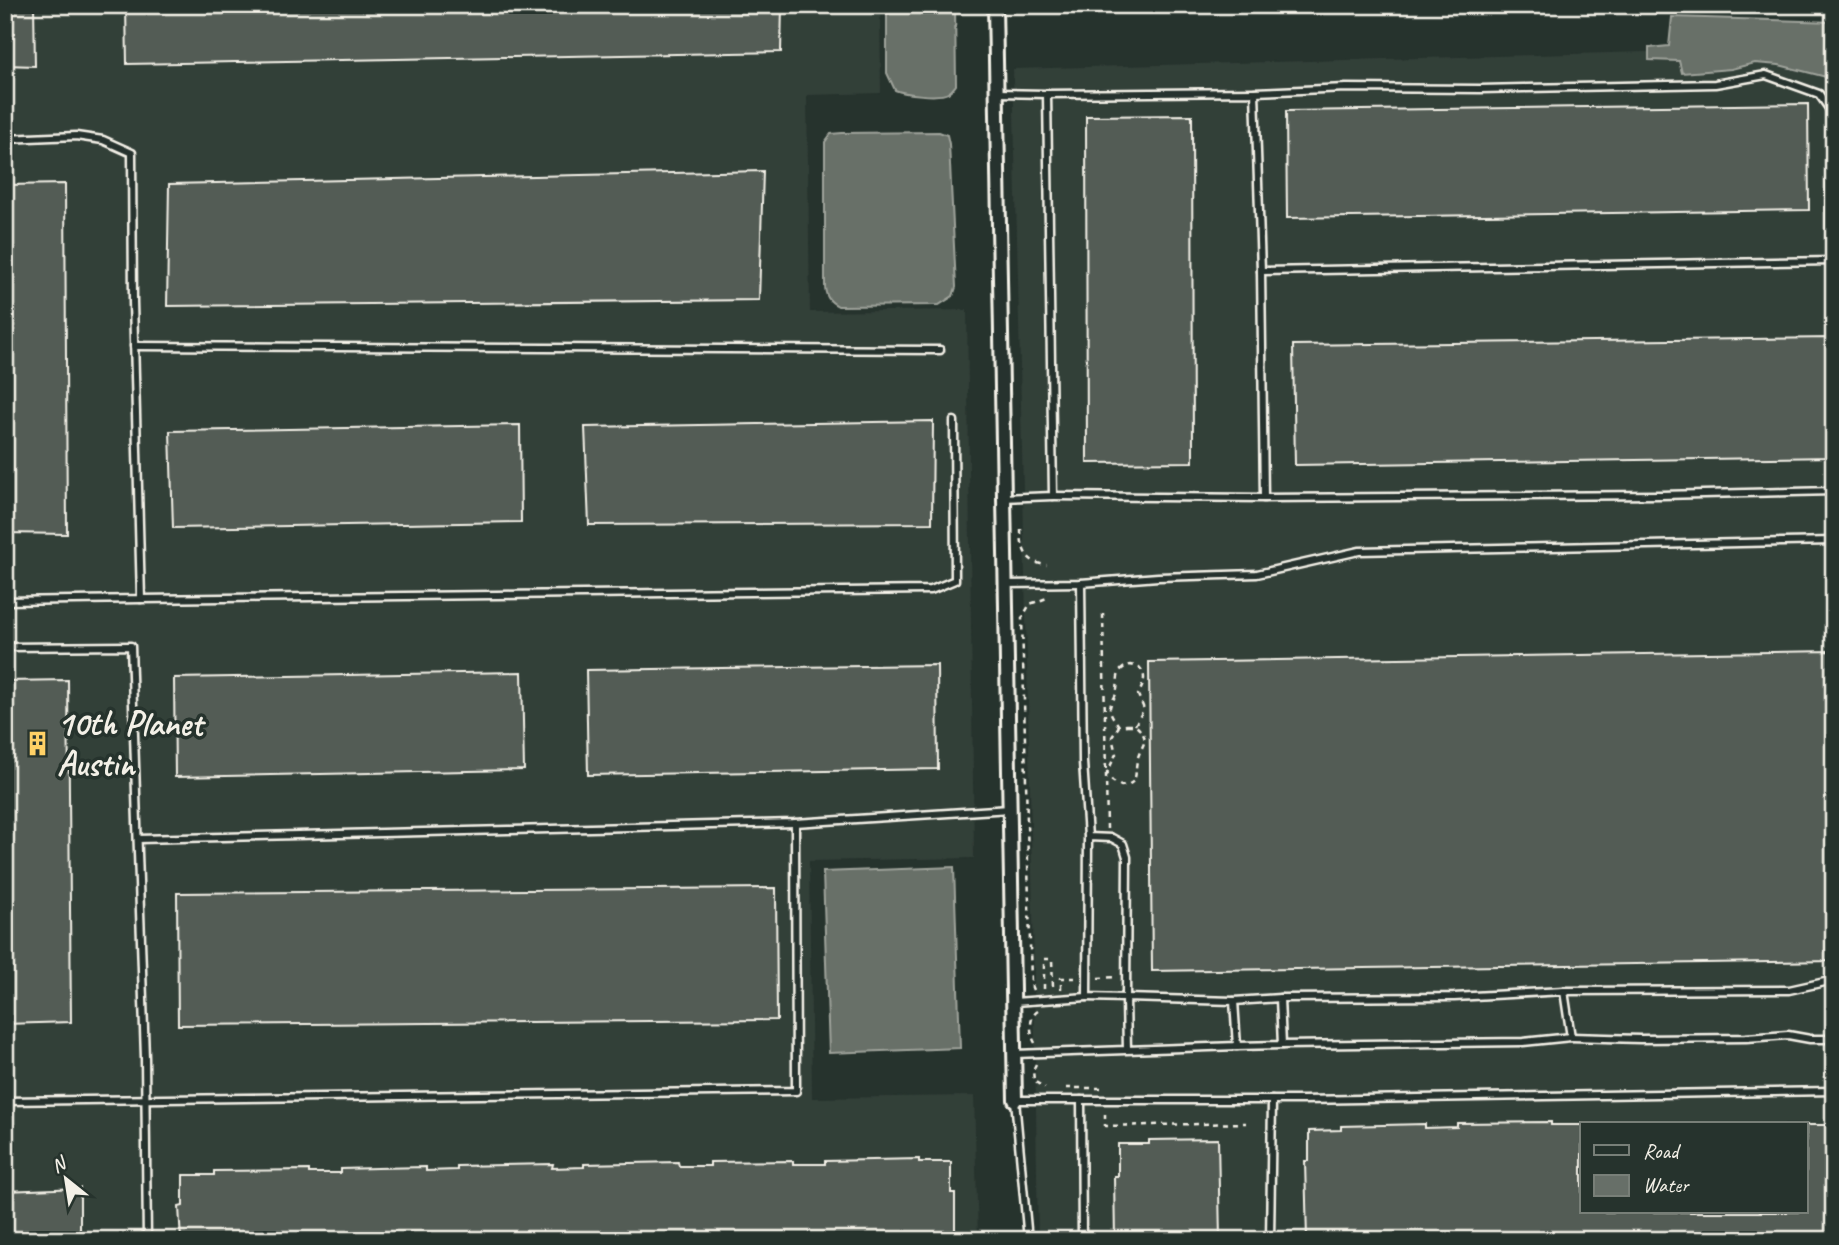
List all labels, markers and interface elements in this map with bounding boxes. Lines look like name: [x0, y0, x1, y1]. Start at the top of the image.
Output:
place label: 10th Planet Austin: [57, 701, 207, 786]
building icon: 10th Planet Austin: [23, 729, 51, 757]
legend: [1580, 1122, 1808, 1214]
text: Road: [1643, 1138, 1682, 1164]
north arrow: [32, 1144, 102, 1214]
text: N: [47, 1150, 72, 1178]
text: Water: [1643, 1172, 1690, 1198]

